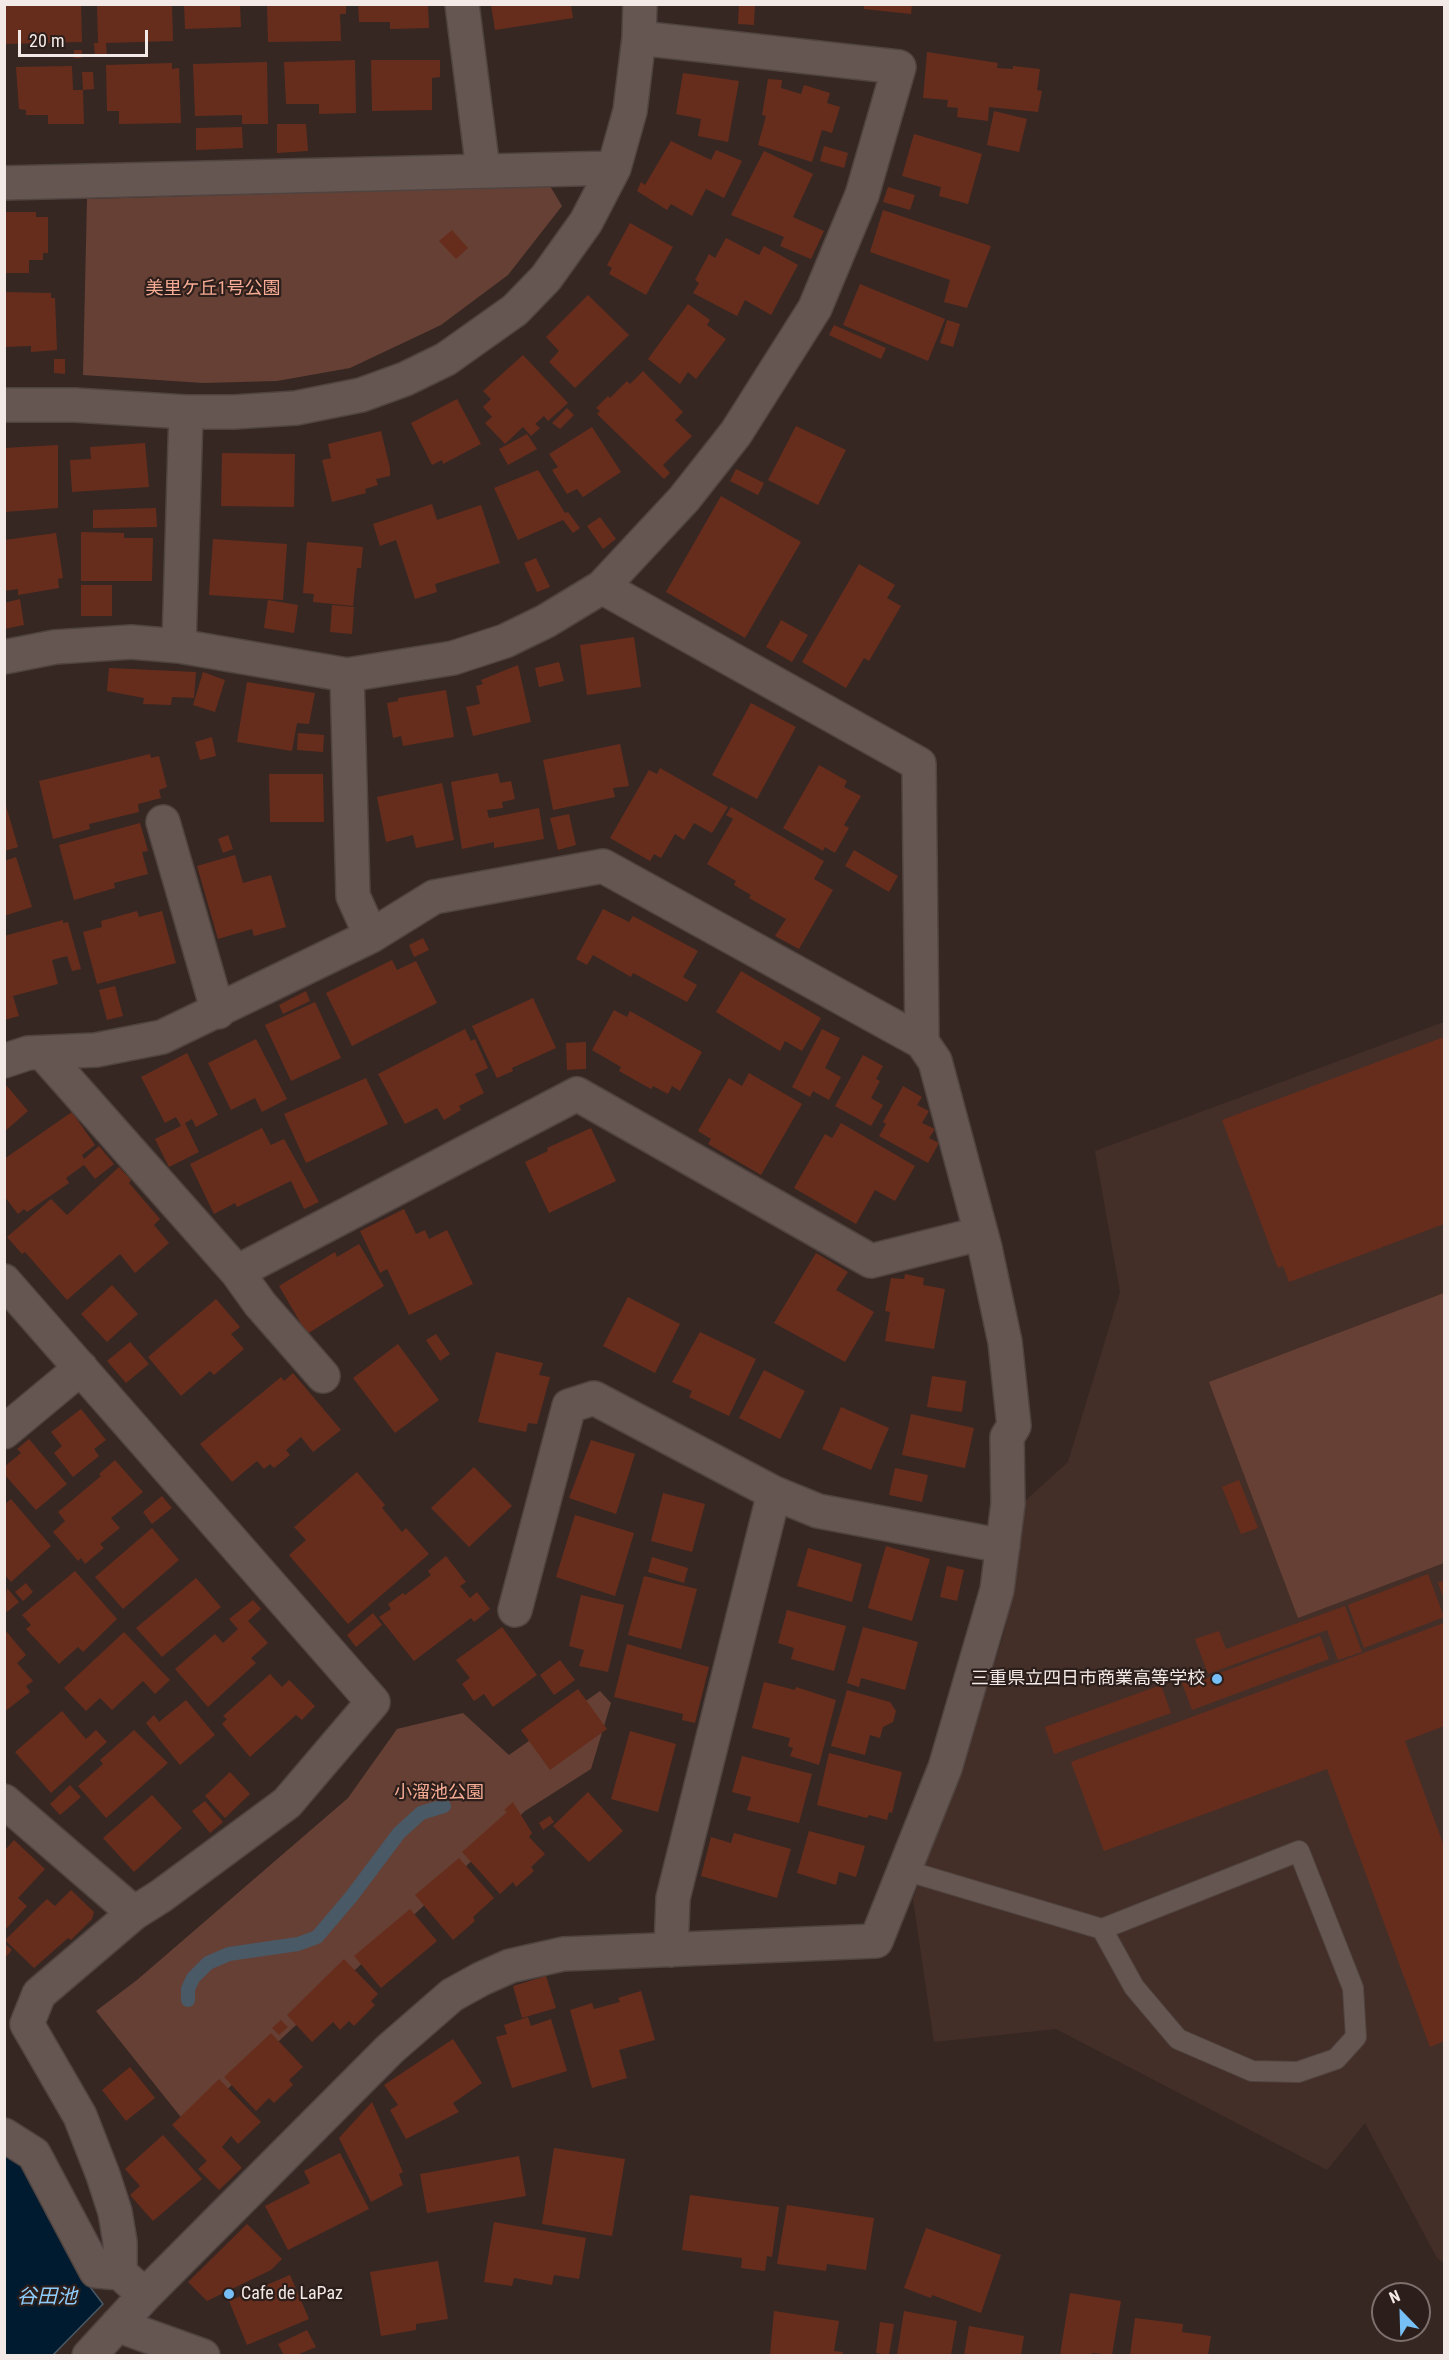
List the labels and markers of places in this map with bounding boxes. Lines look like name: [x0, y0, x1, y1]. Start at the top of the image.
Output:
place label: 三重県立四日市商業高等学校: [971, 1668, 1205, 1690]
marker: 三重県立四日市商業高等学校: [1210, 1672, 1224, 1686]
place label: Cafe de LaPaz: [241, 2283, 343, 2305]
marker: Cafe de LaPaz: [222, 2287, 236, 2301]

